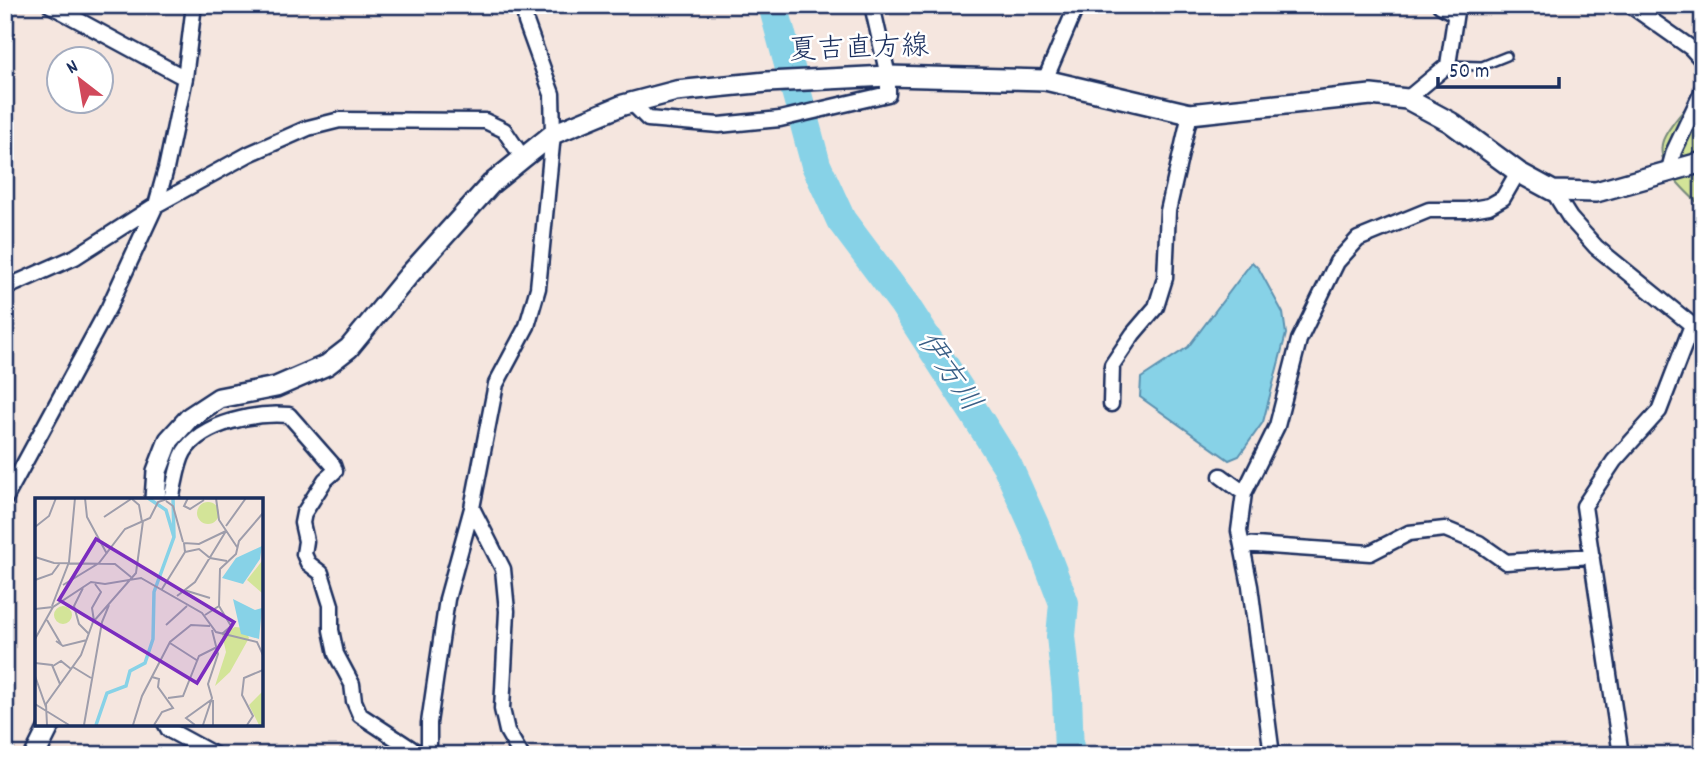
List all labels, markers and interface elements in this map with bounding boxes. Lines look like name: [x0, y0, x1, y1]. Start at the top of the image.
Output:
street label: 夏吉直方線: [788, 29, 930, 73]
north arrow: [46, 46, 116, 116]
scale bar: [1438, 46, 1559, 90]
text: N: [62, 54, 84, 82]
text: 50 m: [1449, 58, 1489, 88]
water label: 伊方川: [904, 324, 990, 422]
inset map: [35, 498, 262, 725]

